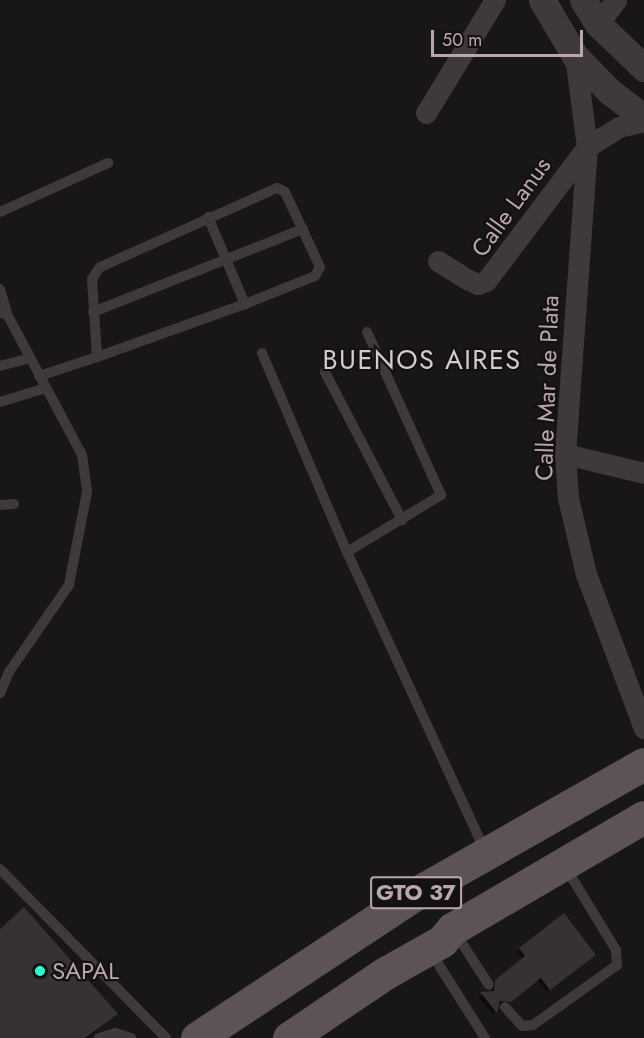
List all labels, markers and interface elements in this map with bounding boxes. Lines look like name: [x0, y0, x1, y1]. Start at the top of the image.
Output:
scale bar: [434, 18, 586, 56]
text: 50 m: [442, 27, 482, 53]
street label: Calle Lanus: [465, 152, 557, 262]
street label: Calle Mar de Plata: [529, 295, 565, 481]
district label: BUENOS AIRES: [322, 344, 522, 376]
road number: GTO 37: [370, 874, 462, 912]
place label: SAPAL: [52, 957, 119, 985]
marker: SAPAL: [33, 964, 47, 978]

